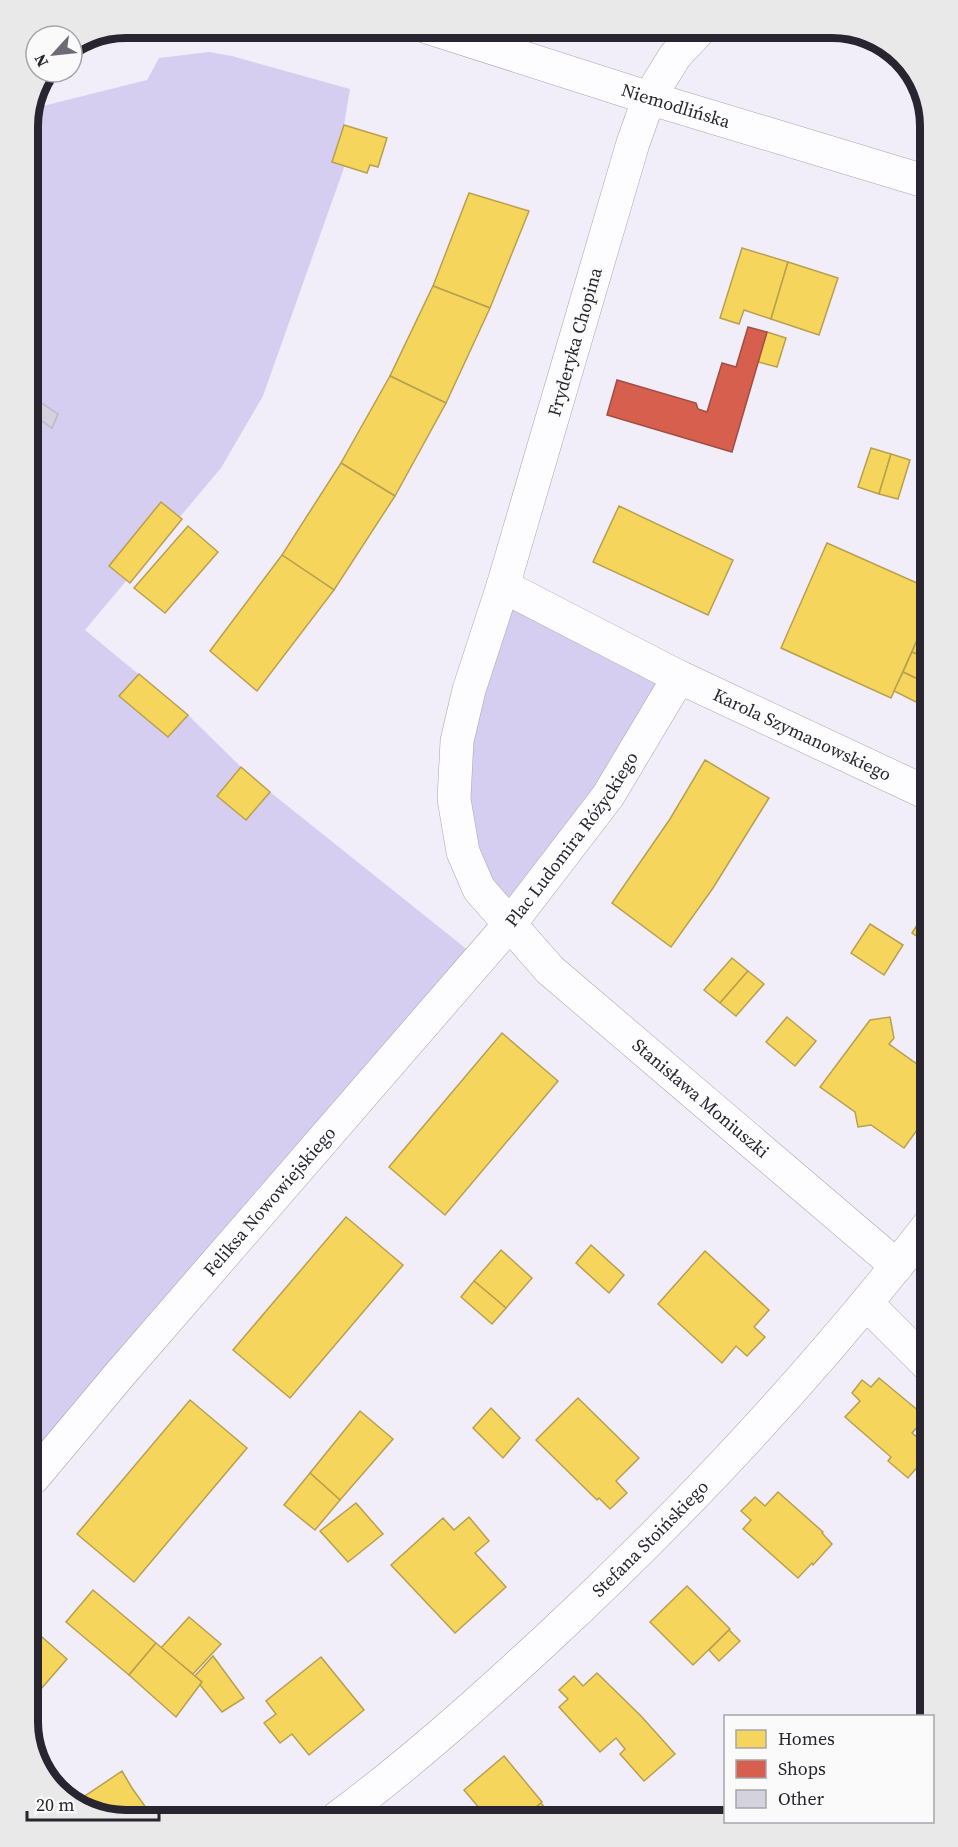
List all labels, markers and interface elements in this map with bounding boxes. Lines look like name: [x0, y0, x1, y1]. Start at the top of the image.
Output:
north arrow: [24, 24, 84, 84]
text: N: [28, 50, 53, 71]
street label: Niemodlińska: [618, 77, 734, 134]
street label: Fryderyka Chopina: [541, 264, 608, 419]
street label: Karola Szymanowskiego: [709, 682, 896, 787]
street label: Plac Ludomira Różyckiego: [499, 747, 644, 932]
street label: Stanisława Moniuszki: [627, 1033, 775, 1164]
street label: Feliksa Nowowiejskiego: [197, 1121, 341, 1281]
street label: Stefana Stoińskiego: [586, 1474, 714, 1602]
legend: [724, 1715, 934, 1823]
text: Homes: [778, 1726, 835, 1751]
text: Shops: [778, 1756, 826, 1781]
scale bar: [27, 1784, 159, 1822]
text: Other: [778, 1786, 825, 1811]
text: 20 m: [36, 1792, 74, 1817]

